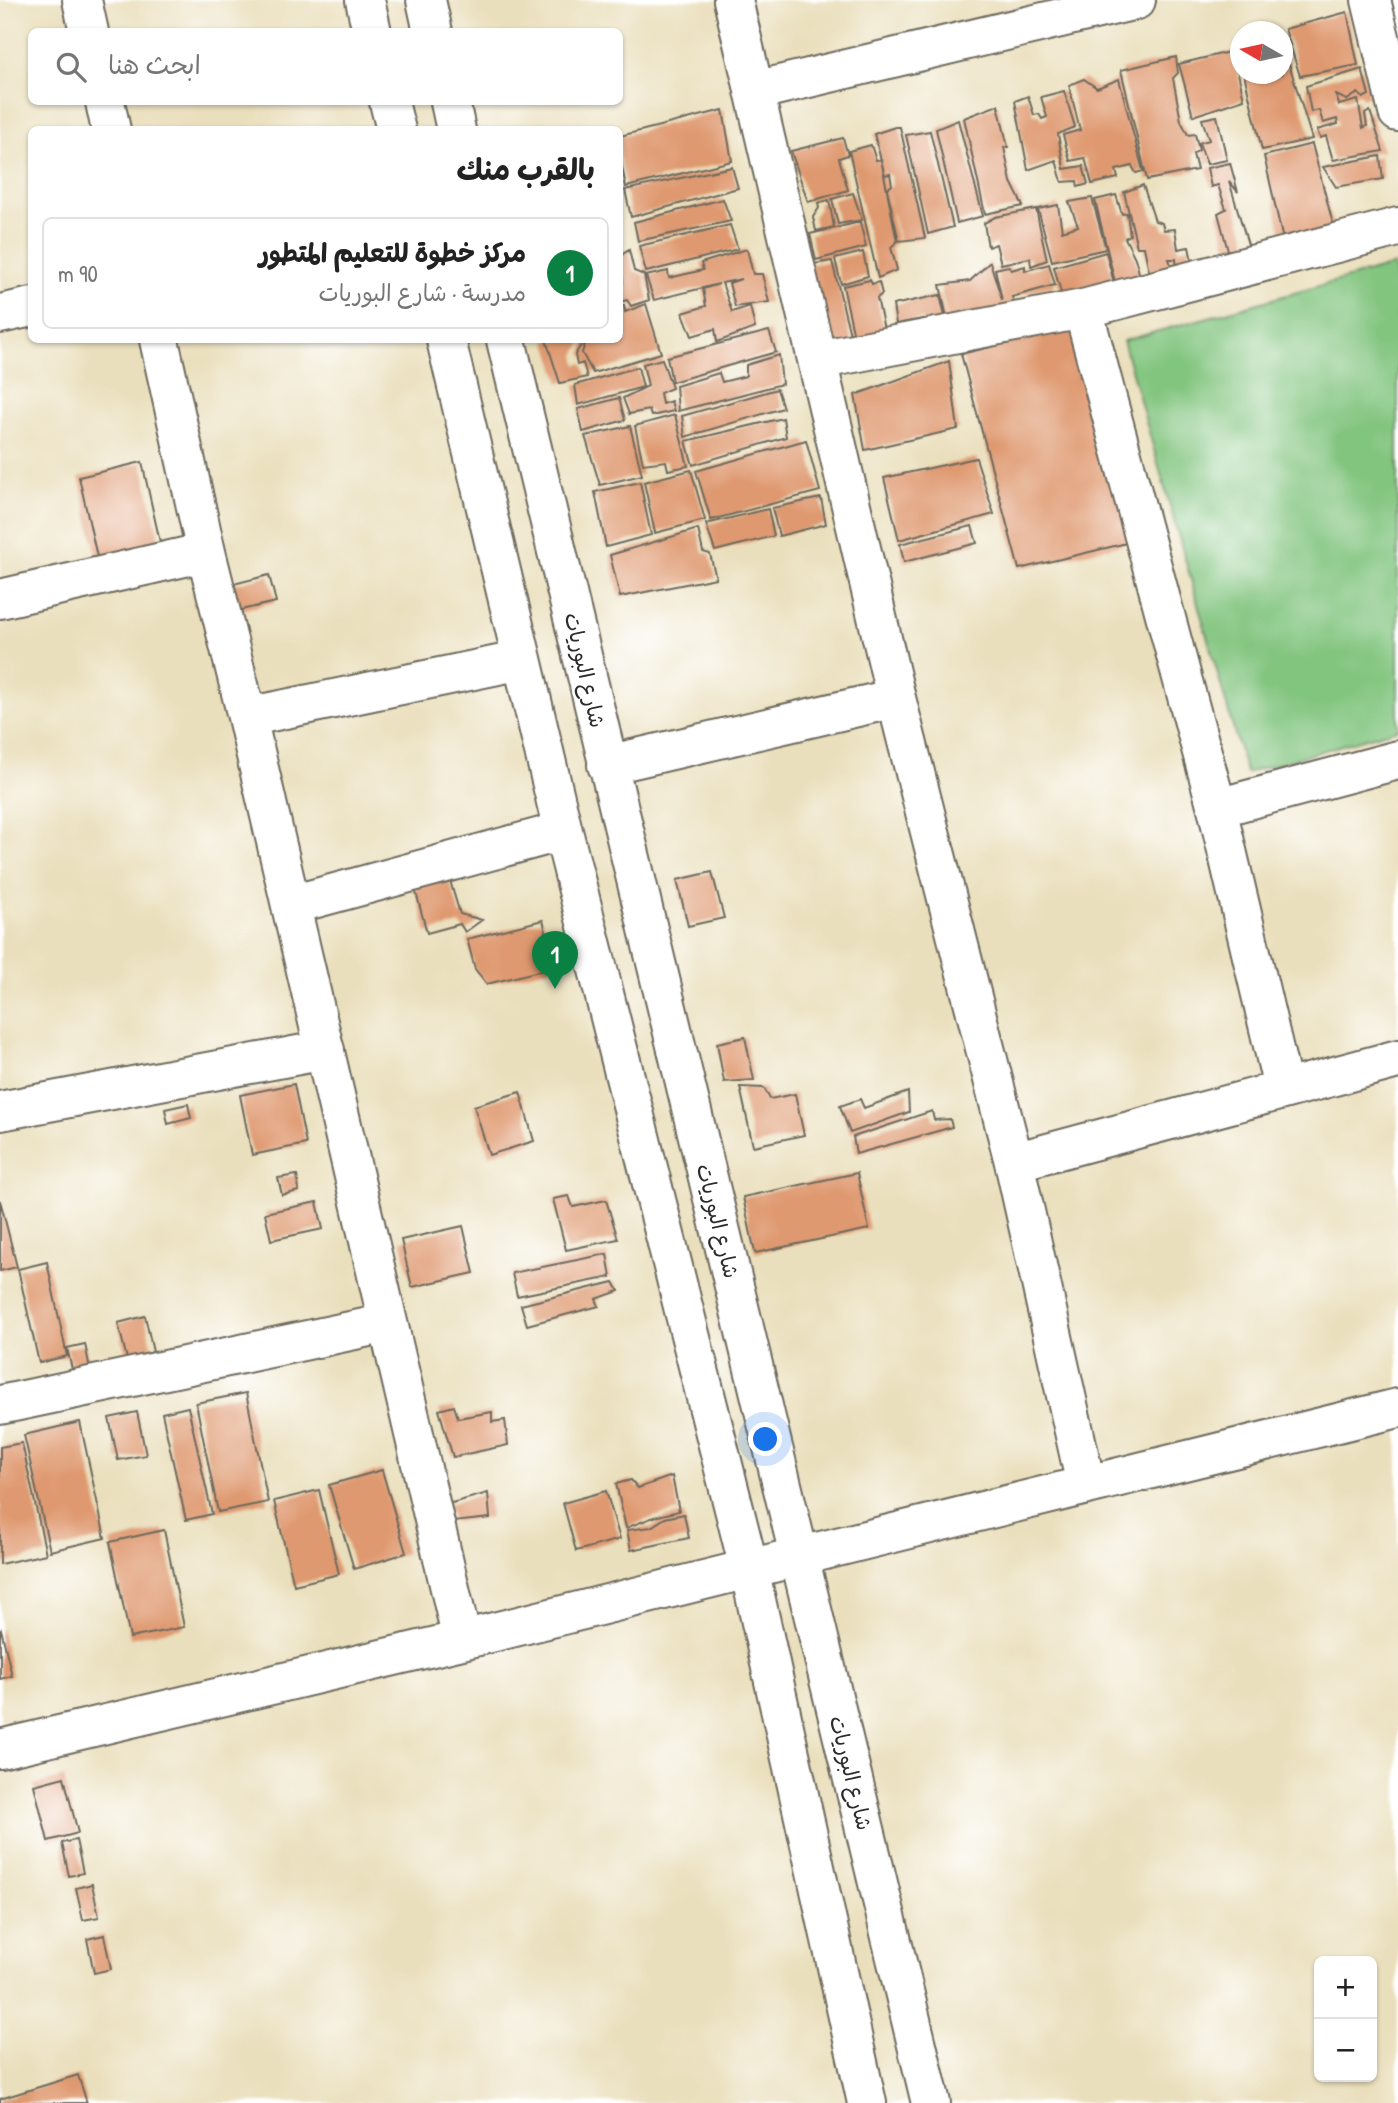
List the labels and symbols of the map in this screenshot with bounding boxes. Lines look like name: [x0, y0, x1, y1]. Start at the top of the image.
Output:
north arrow: [1230, 21, 1293, 84]
street label: شارع البوريات: [557, 610, 612, 731]
pin: 1: [532, 931, 578, 989]
street label: شارع البوريات: [689, 1161, 746, 1282]
your location: [748, 1422, 782, 1456]
street label: شارع البوريات: [822, 1713, 879, 1834]

